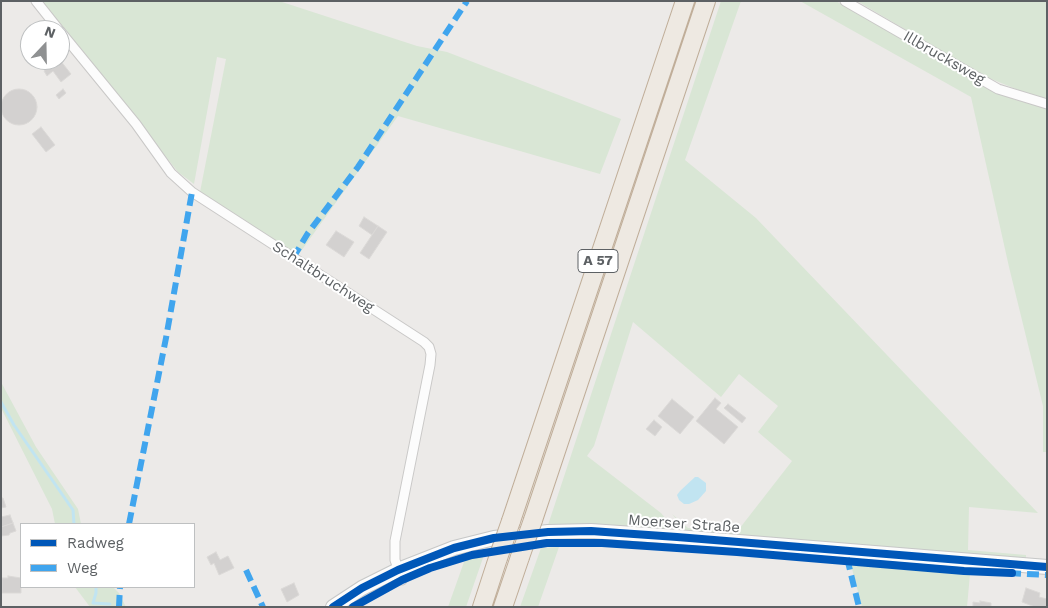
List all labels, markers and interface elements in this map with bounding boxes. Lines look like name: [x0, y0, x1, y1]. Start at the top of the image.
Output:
north arrow: [20, 20, 70, 70]
text: N: [42, 23, 58, 41]
street label: Illbrucksweg: [900, 27, 988, 89]
street label: Schaltbruchweg: [269, 237, 377, 317]
road number: A 57: [578, 250, 618, 272]
street label: Moerser Straße: [627, 511, 741, 537]
legend: [20, 523, 195, 588]
text: Radweg: [67, 534, 124, 552]
text: Weg: [67, 559, 98, 577]

